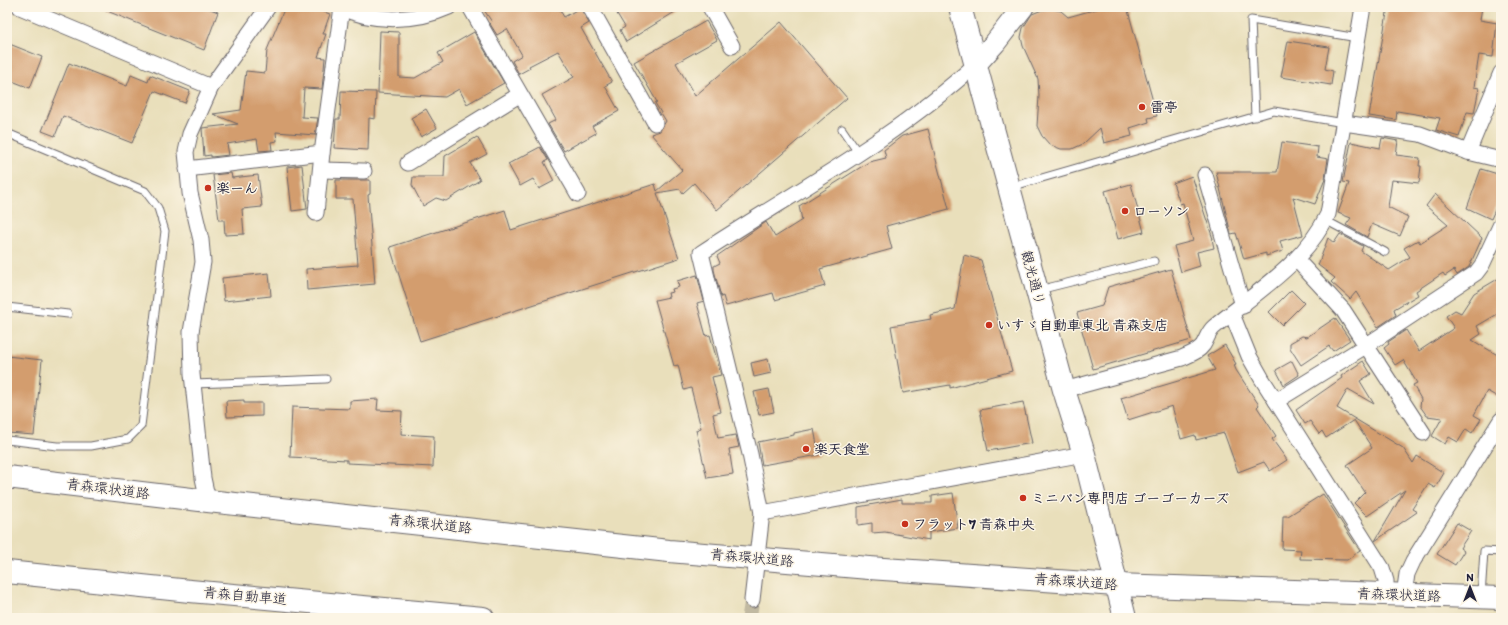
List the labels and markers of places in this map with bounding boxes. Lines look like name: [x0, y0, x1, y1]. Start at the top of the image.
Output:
place label: 雷亭: [1150, 99, 1178, 116]
marker: 雷亭: [1137, 102, 1147, 112]
place label: 楽ーん: [216, 180, 258, 197]
marker: 楽ーん: [203, 183, 213, 193]
place label: ローソン: [1133, 203, 1189, 220]
marker: ローソン: [1120, 206, 1130, 216]
place label: いすゞ自動車東北 青森支店: [997, 317, 1168, 334]
marker: いすゞ自動車東北 青森支店: [984, 320, 994, 330]
place label: 楽天食堂: [814, 441, 870, 458]
marker: 楽天食堂: [801, 444, 811, 454]
place label: ミニバン専門店 ゴーゴーカーズ: [1031, 490, 1229, 507]
marker: ミニバン専門店 ゴーゴーカーズ: [1018, 493, 1028, 503]
place label: フラット7 青森中央: [913, 516, 1035, 533]
marker: フラット7 青森中央: [900, 519, 910, 529]

